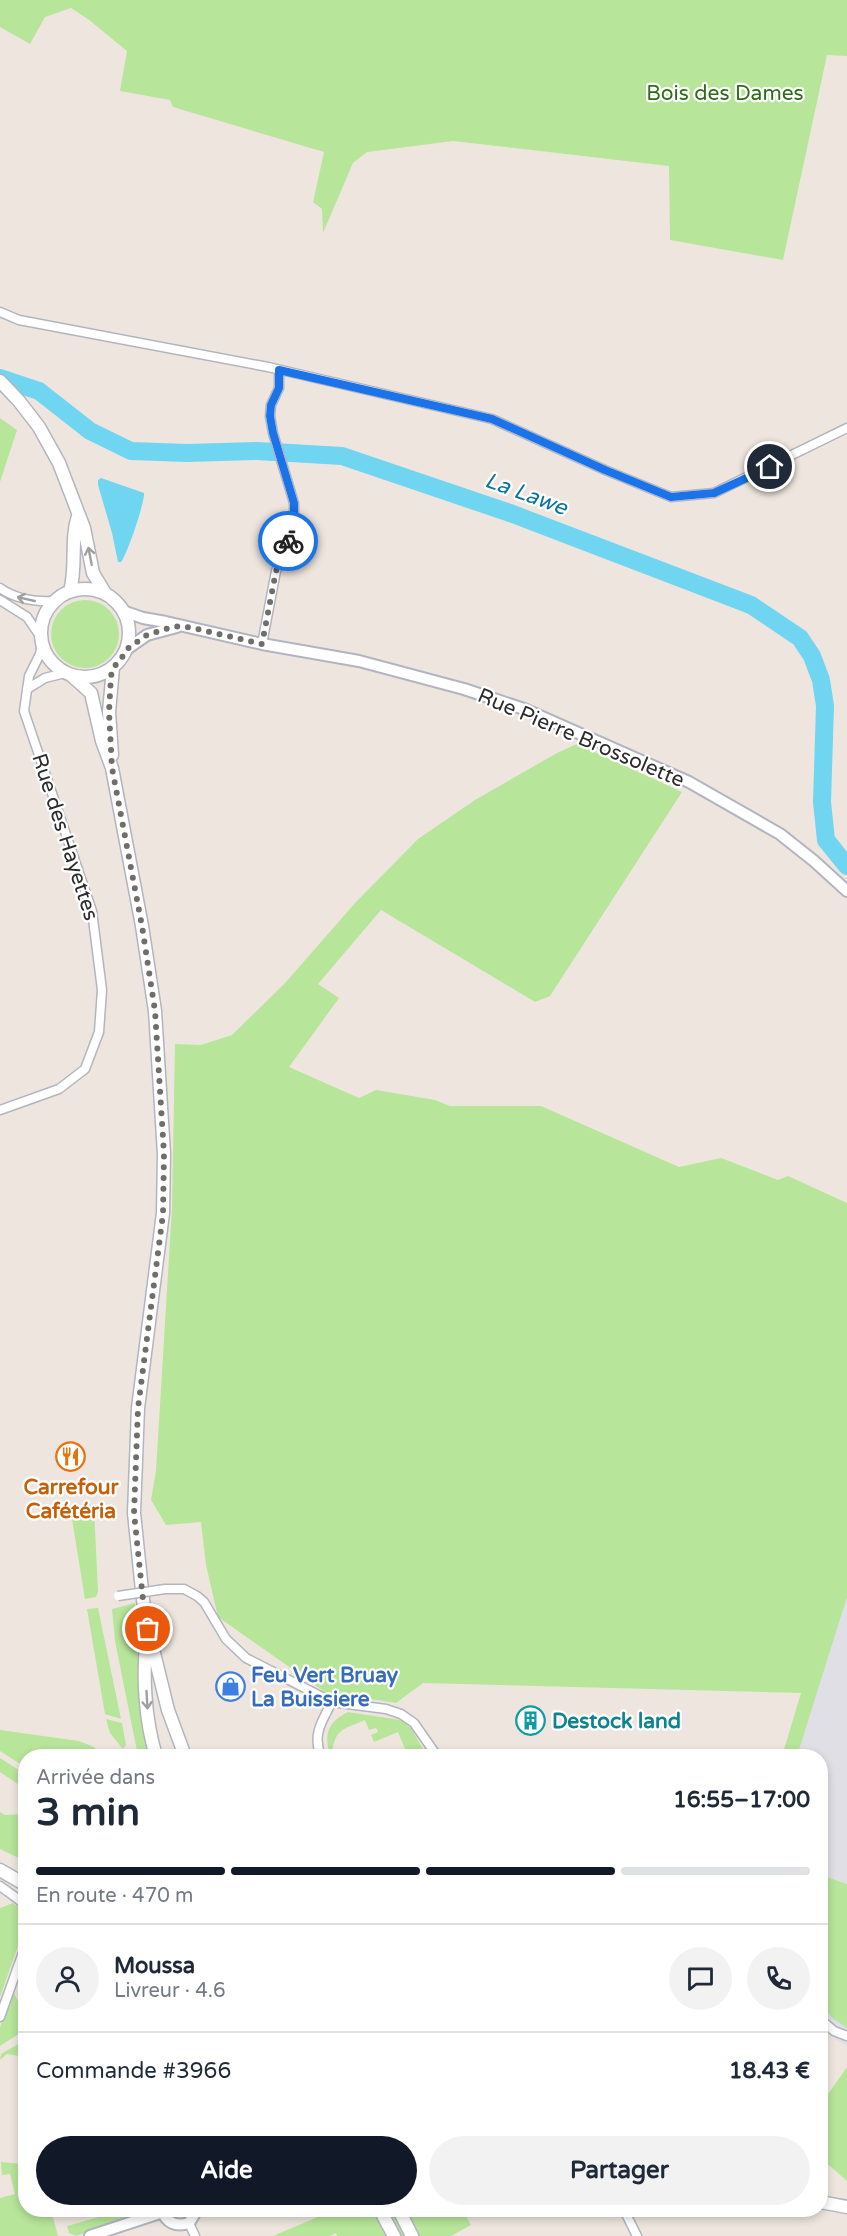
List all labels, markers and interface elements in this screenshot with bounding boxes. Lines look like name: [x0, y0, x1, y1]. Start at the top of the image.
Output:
park label: Bois des Dames: [646, 81, 804, 106]
pin: [744, 441, 795, 492]
icon: home: [753, 450, 786, 483]
water label: La Lawe: [481, 467, 572, 521]
courier: [258, 511, 318, 571]
icon: bike: [272, 525, 305, 558]
one-way arrow: [84, 547, 95, 566]
one-way arrow: [17, 593, 36, 604]
street label: Rue Pierre Brossolette: [474, 683, 688, 793]
street label: Rue des Hayettes: [26, 750, 104, 924]
restaurant icon: Carrefour Cafétéria: [55, 1440, 87, 1472]
place label: Carrefour Cafétéria: [23, 1475, 119, 1524]
pin: [122, 1603, 173, 1654]
icon: bag: [131, 1612, 164, 1645]
place label: Feu Vert Bruay La Buissiere: [251, 1663, 399, 1712]
shop icon: Feu Vert Bruay La Buissiere: [214, 1671, 246, 1703]
one-way arrow: [141, 1690, 152, 1710]
building icon: Destock land: [515, 1705, 547, 1737]
place label: Destock land: [552, 1709, 681, 1734]
text: Arrivée dans: [36, 1766, 155, 1790]
text: 16:55–17:00: [673, 1787, 810, 1813]
text: 3 min: [36, 1789, 140, 1836]
text: En route · 470 m: [36, 1884, 193, 1908]
button: person: [36, 1947, 99, 2010]
button: chat: [669, 1947, 732, 2010]
button: phone: [747, 1947, 810, 2010]
text: Moussa: [114, 1953, 195, 1979]
text: Livreur · 4.6: [114, 1979, 226, 2003]
text: Commande #3966: [36, 2058, 231, 2084]
text: 18.43 €: [729, 2058, 810, 2084]
button: Aide: [36, 2136, 417, 2205]
button: Partager: [429, 2136, 810, 2205]

